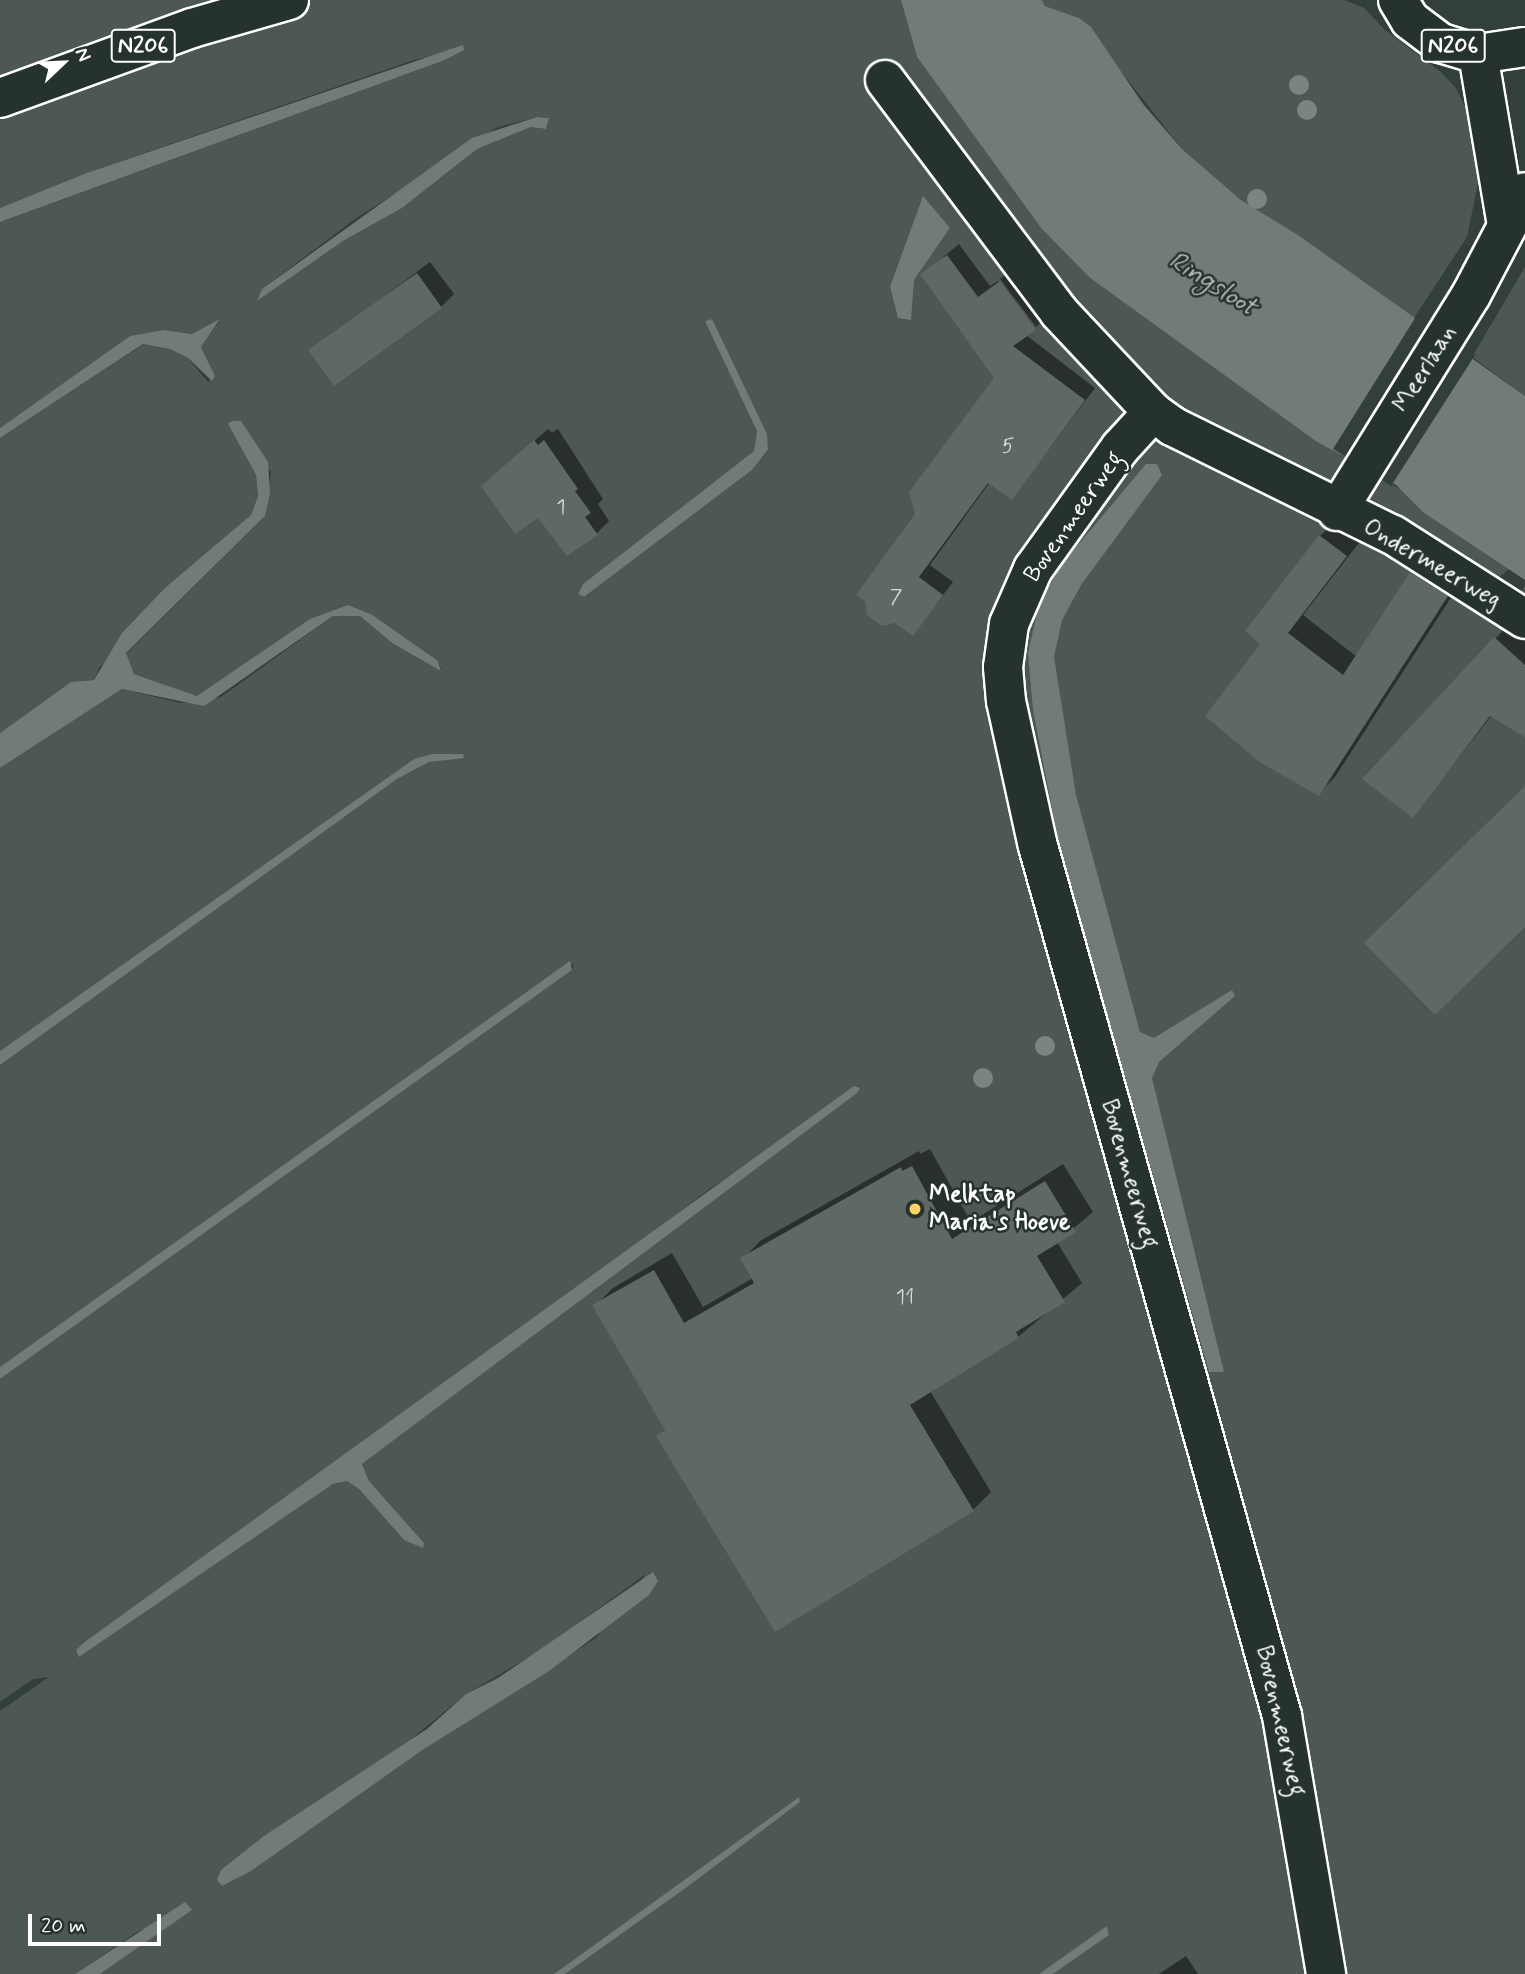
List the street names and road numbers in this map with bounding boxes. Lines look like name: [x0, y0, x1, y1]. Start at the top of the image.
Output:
road number: N206: [110, 26, 176, 66]
road number: N206: [1420, 26, 1486, 66]
street label: Meerlaan: [1387, 320, 1463, 418]
street label: Bovenmeerweg: [1018, 446, 1130, 588]
street label: Ondermeerweg: [1358, 513, 1506, 615]
street label: Bovenmeerweg: [1094, 1096, 1164, 1252]
street label: Bovenmeerweg: [1249, 1643, 1311, 1799]

